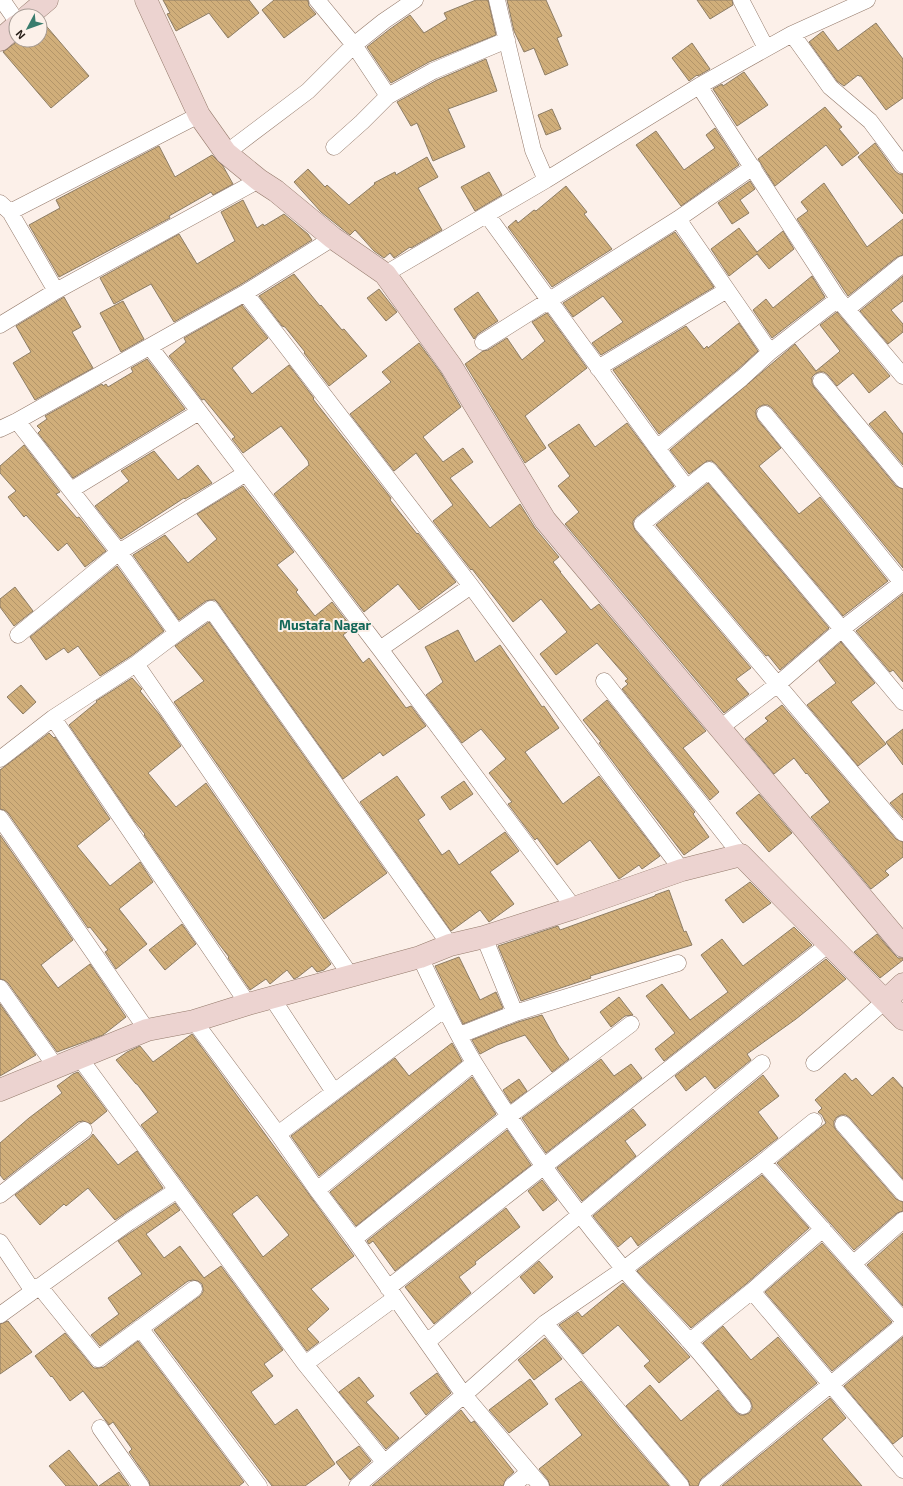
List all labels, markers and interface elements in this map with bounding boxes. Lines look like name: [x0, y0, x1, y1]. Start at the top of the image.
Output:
north arrow: [8, 8, 48, 48]
text: N: [13, 28, 28, 42]
district label: Mustafa Nagar: [279, 617, 371, 633]

